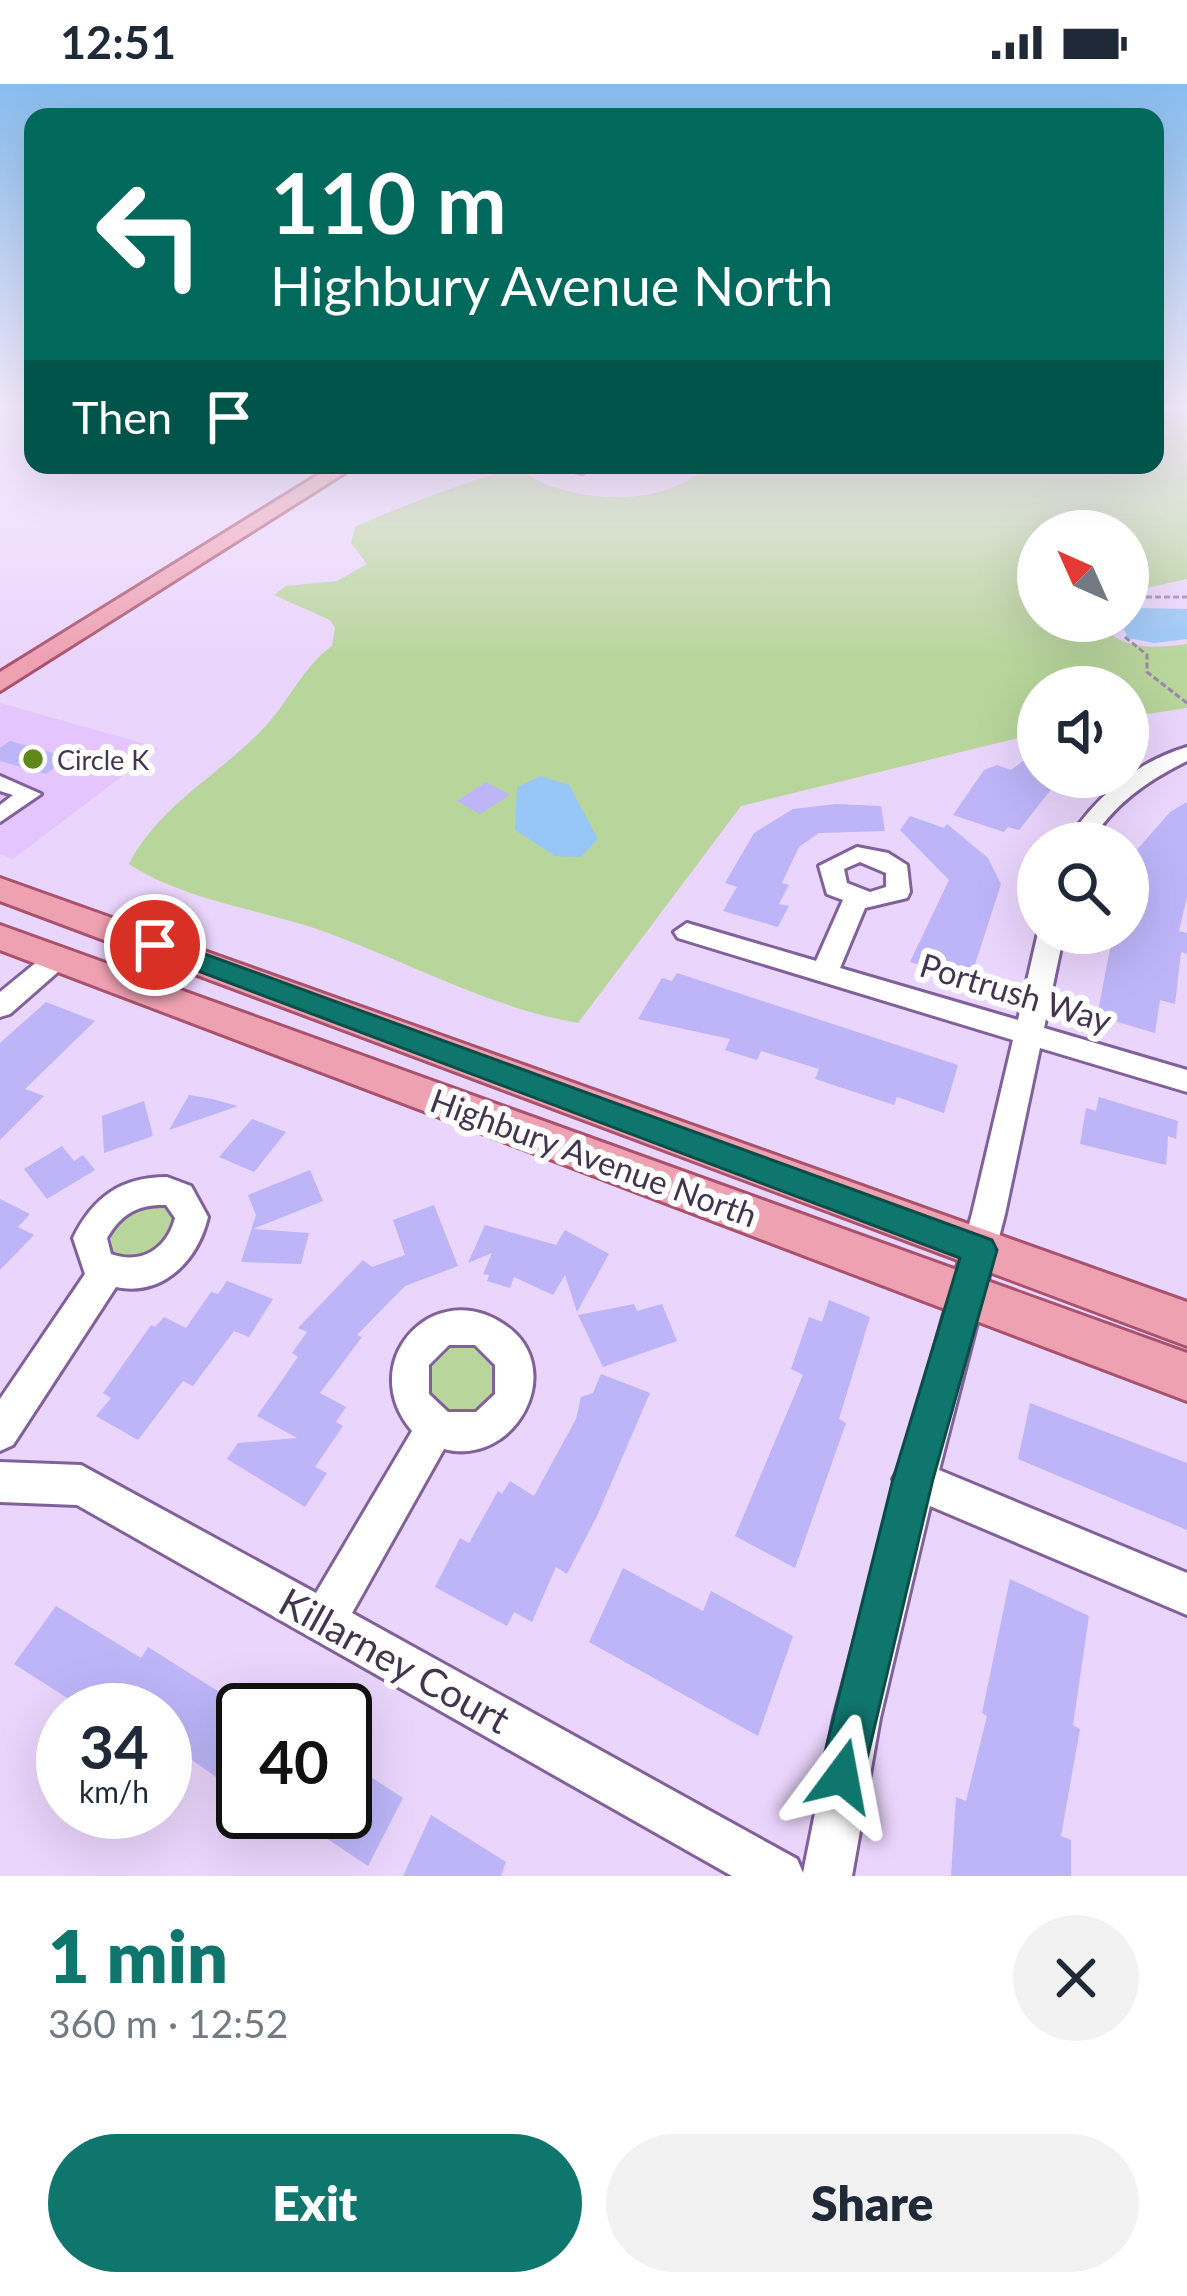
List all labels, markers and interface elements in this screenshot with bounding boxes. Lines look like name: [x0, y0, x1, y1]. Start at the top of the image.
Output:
text: 12:51: [60, 15, 176, 69]
text: 110 m: [270, 151, 507, 252]
icon: left: [72, 156, 228, 312]
text: Highbury Avenue North: [270, 253, 833, 318]
icon: arrive: [196, 384, 262, 450]
text: Then: [72, 390, 172, 444]
north arrow: [1017, 510, 1149, 642]
map controls: [1017, 510, 1149, 954]
button: sound: [1017, 666, 1149, 798]
place label: Circle K: [57, 743, 149, 776]
marker: Circle K: [20, 746, 46, 772]
button: search: [1017, 822, 1149, 954]
pin: [104, 894, 206, 996]
icon: arrive: [122, 912, 188, 978]
street label: Portrush Way: [916, 944, 1116, 1040]
street label: Highbury Avenue North: [425, 1079, 763, 1235]
street label: Killarney Court: [272, 1578, 518, 1742]
speed limit sign: 40: [216, 1683, 372, 1839]
text: 34: [79, 1710, 149, 1782]
position arrow: [779, 1713, 905, 1839]
text: km/h: [79, 1773, 149, 1809]
text: 1 min: [48, 1912, 228, 1998]
button: close: [1013, 1915, 1139, 2041]
text: 360 m · 12:52: [48, 2000, 288, 2046]
button: Exit: [48, 2134, 582, 2272]
button: Share: [606, 2134, 1139, 2272]

